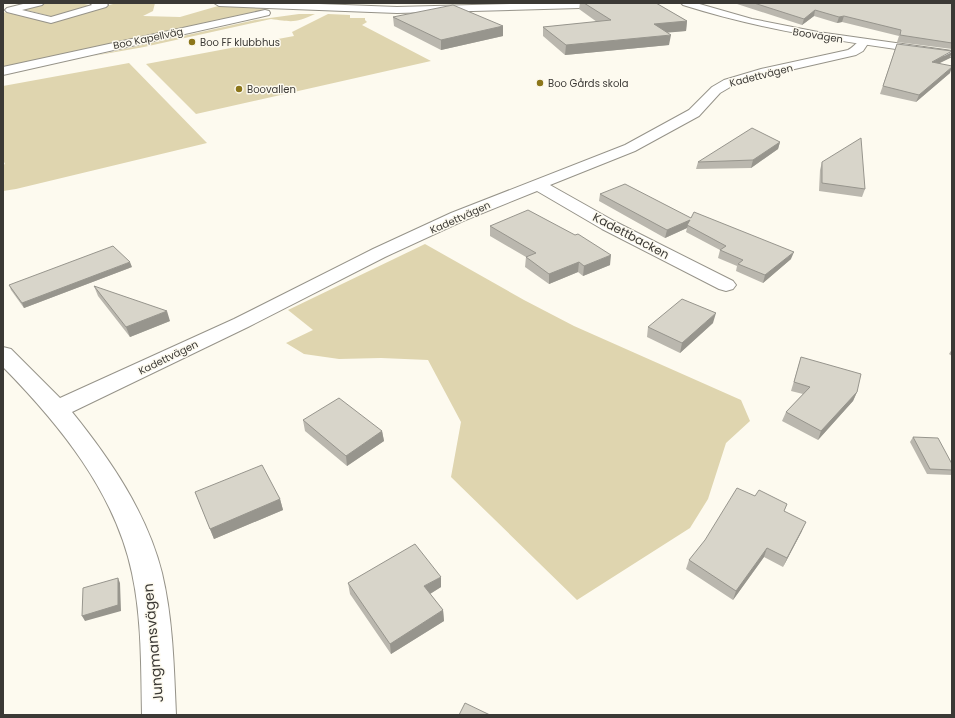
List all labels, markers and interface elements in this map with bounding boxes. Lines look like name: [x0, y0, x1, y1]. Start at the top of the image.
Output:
street label: Boo Kapellväg: [112, 24, 185, 53]
street label: Boovägen: [792, 24, 844, 47]
place label: Boo FF klubbhus: [200, 35, 280, 50]
marker: Boo FF klubbhus: [187, 37, 197, 47]
street label: Kadettvägen: [728, 60, 794, 91]
place label: Boo Gårds skola: [548, 76, 629, 91]
marker: Boo Gårds skola: [535, 78, 545, 88]
place label: Boovallen: [247, 82, 296, 97]
marker: Boovallen: [234, 84, 244, 94]
street label: Kadettvägen: [428, 197, 493, 237]
street label: Kadettbacken: [590, 208, 672, 263]
street label: Kadettvägen: [136, 337, 201, 378]
street label: Jungmansvägen: [138, 583, 168, 703]

